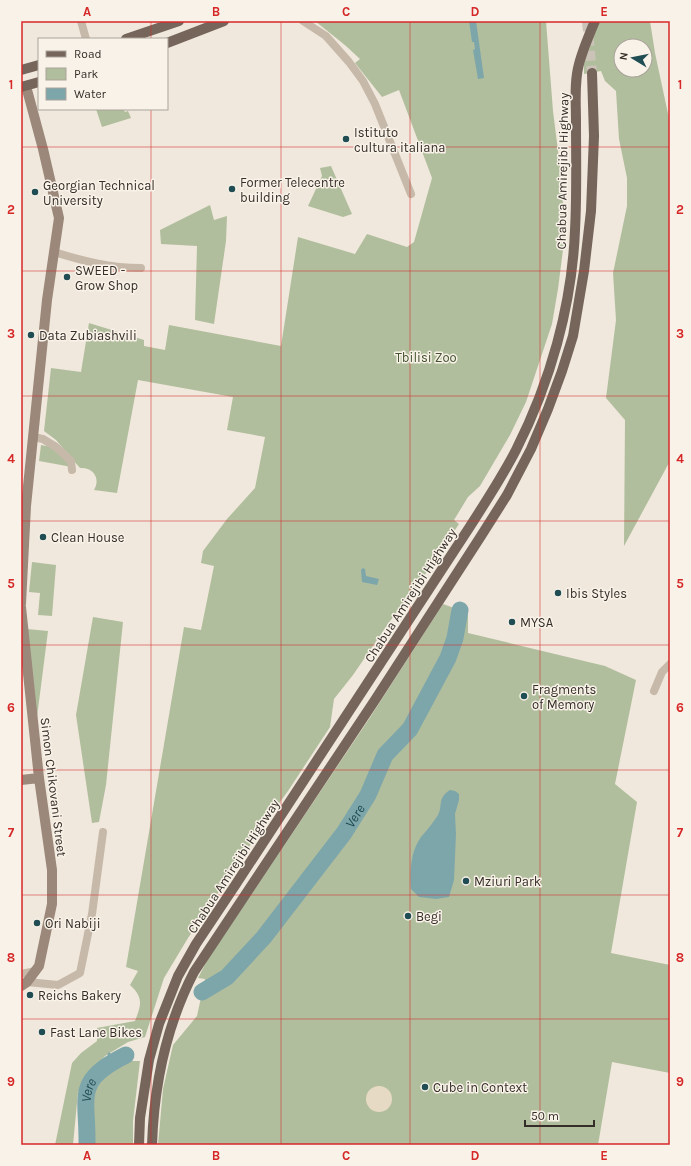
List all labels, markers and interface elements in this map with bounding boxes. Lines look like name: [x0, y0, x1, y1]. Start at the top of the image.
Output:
text: A: [83, 4, 91, 19]
text: B: [212, 4, 220, 19]
text: C: [342, 4, 350, 19]
text: D: [471, 4, 480, 19]
text: E: [600, 4, 608, 19]
legend: [38, 38, 168, 110]
north arrow: [613, 38, 653, 78]
text: Road: [74, 47, 102, 61]
text: N: [617, 51, 631, 61]
text: Park: [74, 67, 99, 81]
text: 1: [9, 77, 13, 92]
text: 1: [678, 77, 682, 92]
text: Water: [74, 87, 107, 101]
street label: Chabua Amirejibi Highway: [554, 93, 571, 249]
place label: Istituto cultura italiana: [354, 125, 446, 155]
marker: Istituto cultura italiana: [341, 134, 351, 144]
place label: Former Telecentre building: [240, 175, 345, 205]
place label: Georgian Technical University: [43, 178, 155, 208]
marker: Former Telecentre building: [227, 184, 237, 194]
marker: Georgian Technical University: [30, 187, 40, 197]
text: 2: [7, 202, 15, 217]
text: 2: [676, 202, 684, 217]
place label: SWEED - Grow Shop: [75, 263, 138, 293]
marker: SWEED - Grow Shop: [62, 272, 72, 282]
text: 3: [7, 326, 15, 341]
text: 3: [676, 326, 684, 341]
place label: Data Zubiashvili: [39, 328, 137, 343]
marker: Data Zubiashvili: [26, 330, 36, 340]
park label: Tbilisi Zoo: [395, 350, 457, 365]
text: 4: [7, 451, 15, 466]
text: 4: [676, 451, 684, 466]
street label: Chabua Amirejibi Highway: [361, 525, 459, 665]
place label: Clean House: [51, 530, 125, 545]
marker: Clean House: [38, 532, 48, 542]
text: 5: [7, 576, 15, 591]
text: 5: [676, 576, 684, 591]
place label: Ibis Styles: [566, 586, 627, 601]
marker: Ibis Styles: [553, 588, 563, 598]
place label: MYSA: [520, 615, 554, 630]
marker: MYSA: [507, 617, 517, 627]
place label: Fragments of Memory: [532, 682, 597, 712]
marker: Fragments of Memory: [519, 691, 529, 701]
text: 6: [7, 700, 15, 715]
text: 6: [676, 700, 684, 715]
street label: Simon Chikovani Street: [38, 717, 70, 858]
street label: Chabua Amirejibi Highway: [184, 796, 282, 936]
water label: Vere: [341, 801, 369, 831]
text: 7: [8, 825, 15, 840]
text: 7: [677, 825, 684, 840]
place label: Mziuri Park: [474, 874, 541, 889]
marker: Mziuri Park: [461, 876, 471, 886]
place label: Begi: [416, 909, 442, 924]
marker: Begi: [403, 911, 413, 921]
place label: Ori Nabiji: [45, 916, 101, 931]
marker: Ori Nabiji: [32, 918, 42, 928]
text: 8: [7, 950, 15, 965]
text: 8: [676, 950, 684, 965]
place label: Reichs Bakery: [38, 988, 121, 1003]
marker: Reichs Bakery: [25, 990, 35, 1000]
place label: Fast Lane Bikes: [50, 1025, 142, 1040]
marker: Fast Lane Bikes: [37, 1027, 47, 1037]
text: 9: [7, 1074, 15, 1089]
text: 9: [676, 1074, 684, 1089]
water label: Vere: [78, 1075, 100, 1103]
place label: Cube in Context: [433, 1080, 527, 1095]
marker: Cube in Context: [420, 1082, 430, 1092]
scale bar: [525, 1102, 594, 1128]
text: 50 m: [531, 1109, 559, 1123]
text: A: [83, 1148, 91, 1163]
text: B: [212, 1148, 220, 1163]
text: C: [342, 1148, 350, 1163]
text: D: [471, 1148, 480, 1163]
text: E: [600, 1148, 608, 1163]

